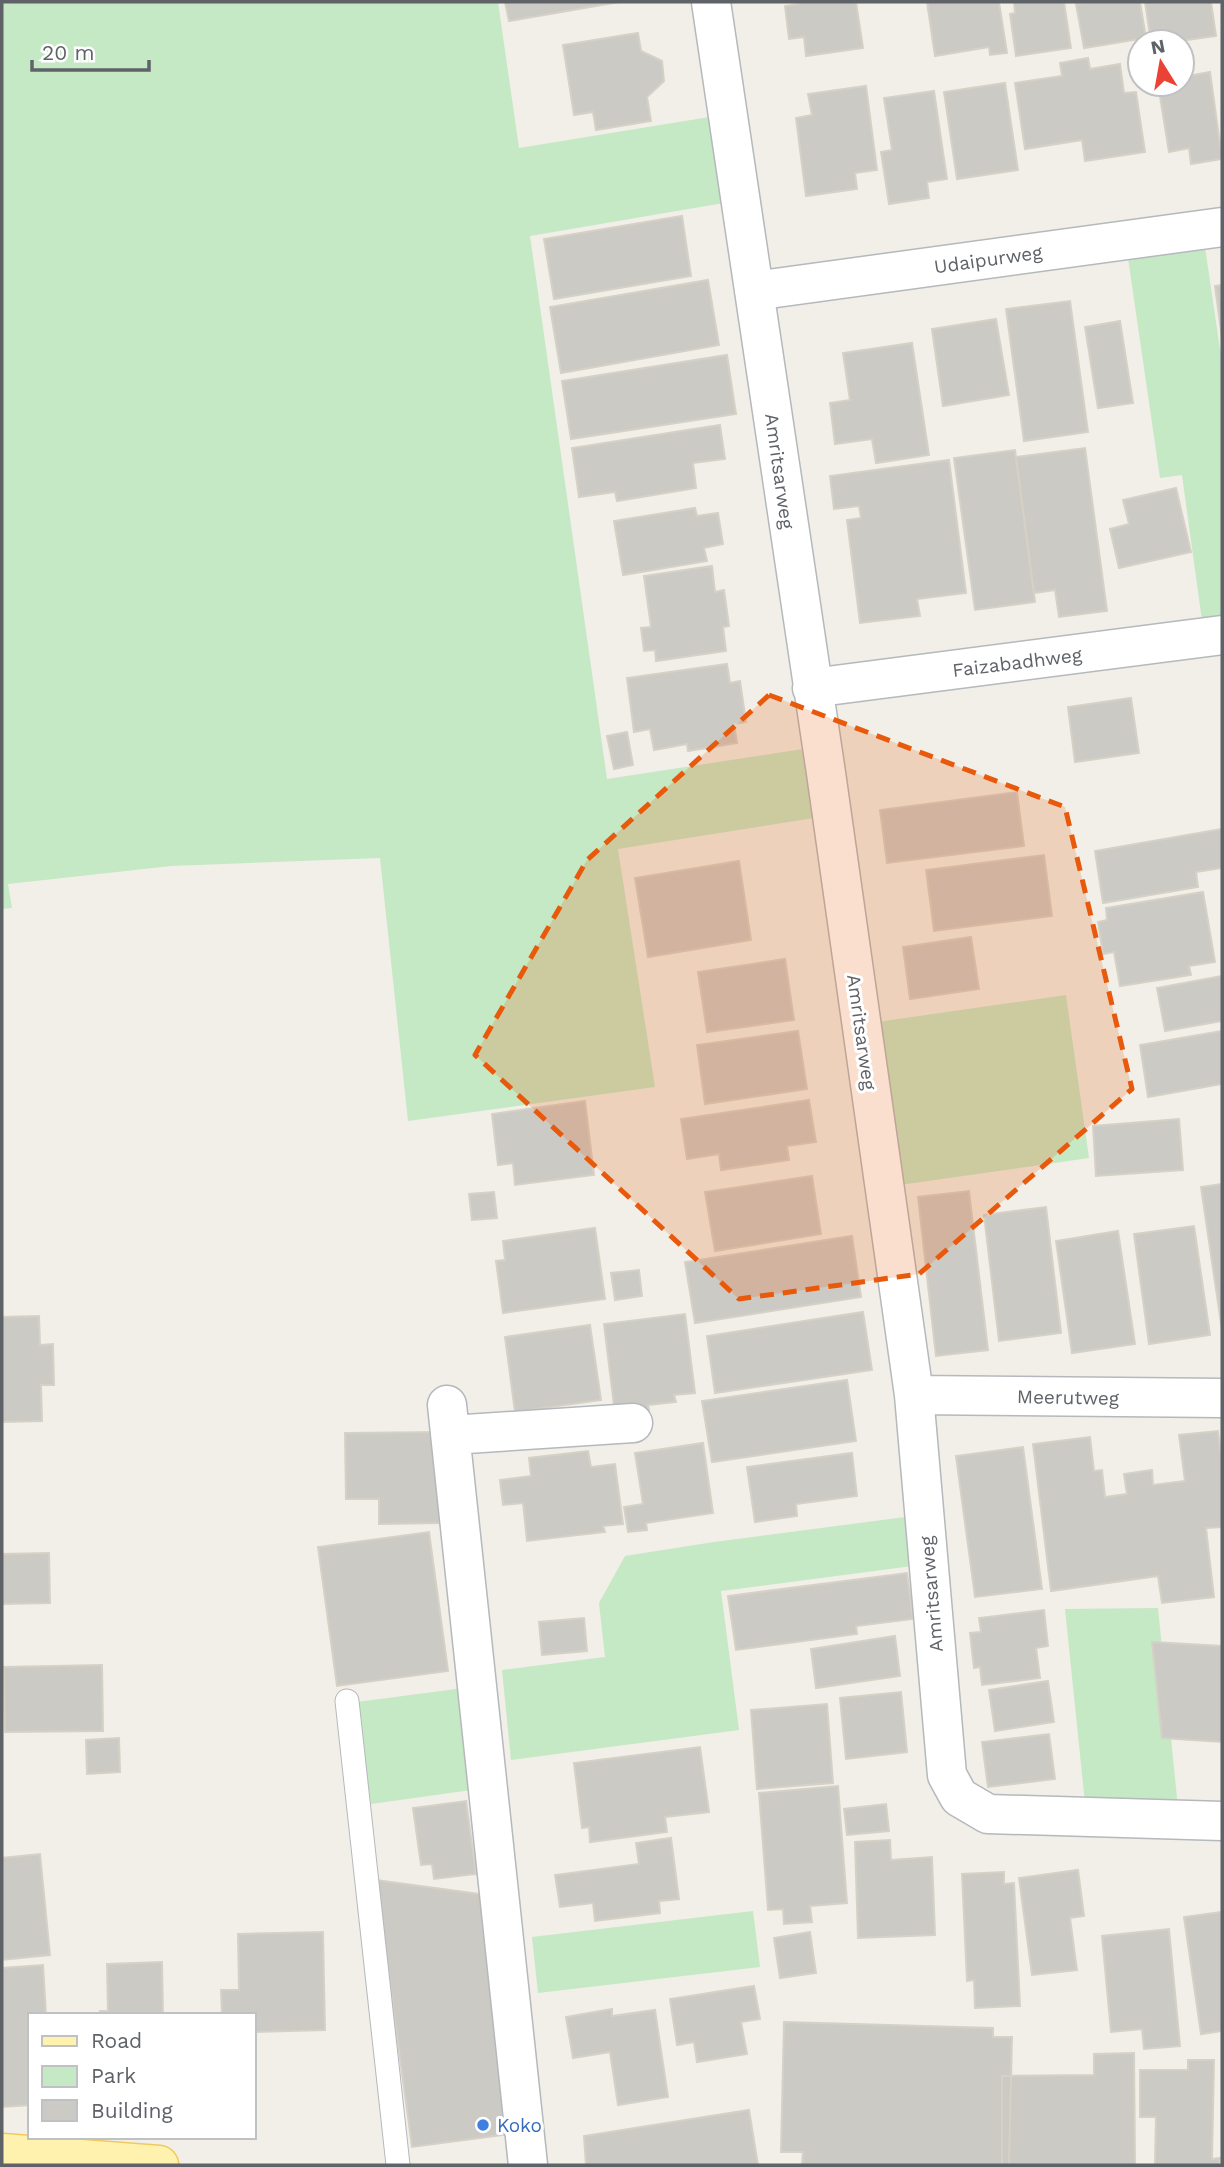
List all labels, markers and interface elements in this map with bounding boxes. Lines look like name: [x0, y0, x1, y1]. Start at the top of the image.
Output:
scale bar: [32, 28, 149, 72]
north arrow: [1126, 28, 1196, 98]
text: N: [1149, 34, 1167, 59]
text: 20 m: [42, 40, 94, 65]
street label: Udaipurweg: [932, 240, 1045, 278]
street label: Amritsarweg: [760, 412, 799, 531]
street label: Faizabadhweg: [951, 643, 1084, 682]
street label: Amritsarweg: [842, 973, 881, 1092]
street label: Meerutweg: [1017, 1385, 1120, 1410]
street label: Amritsarweg: [915, 1534, 948, 1653]
legend: [28, 2013, 256, 2139]
text: Road: [91, 2028, 142, 2053]
text: Park: [91, 2063, 136, 2088]
text: Building: [91, 2098, 173, 2123]
place label: Koko: [497, 2114, 542, 2137]
marker: Koko: [475, 2117, 491, 2133]

